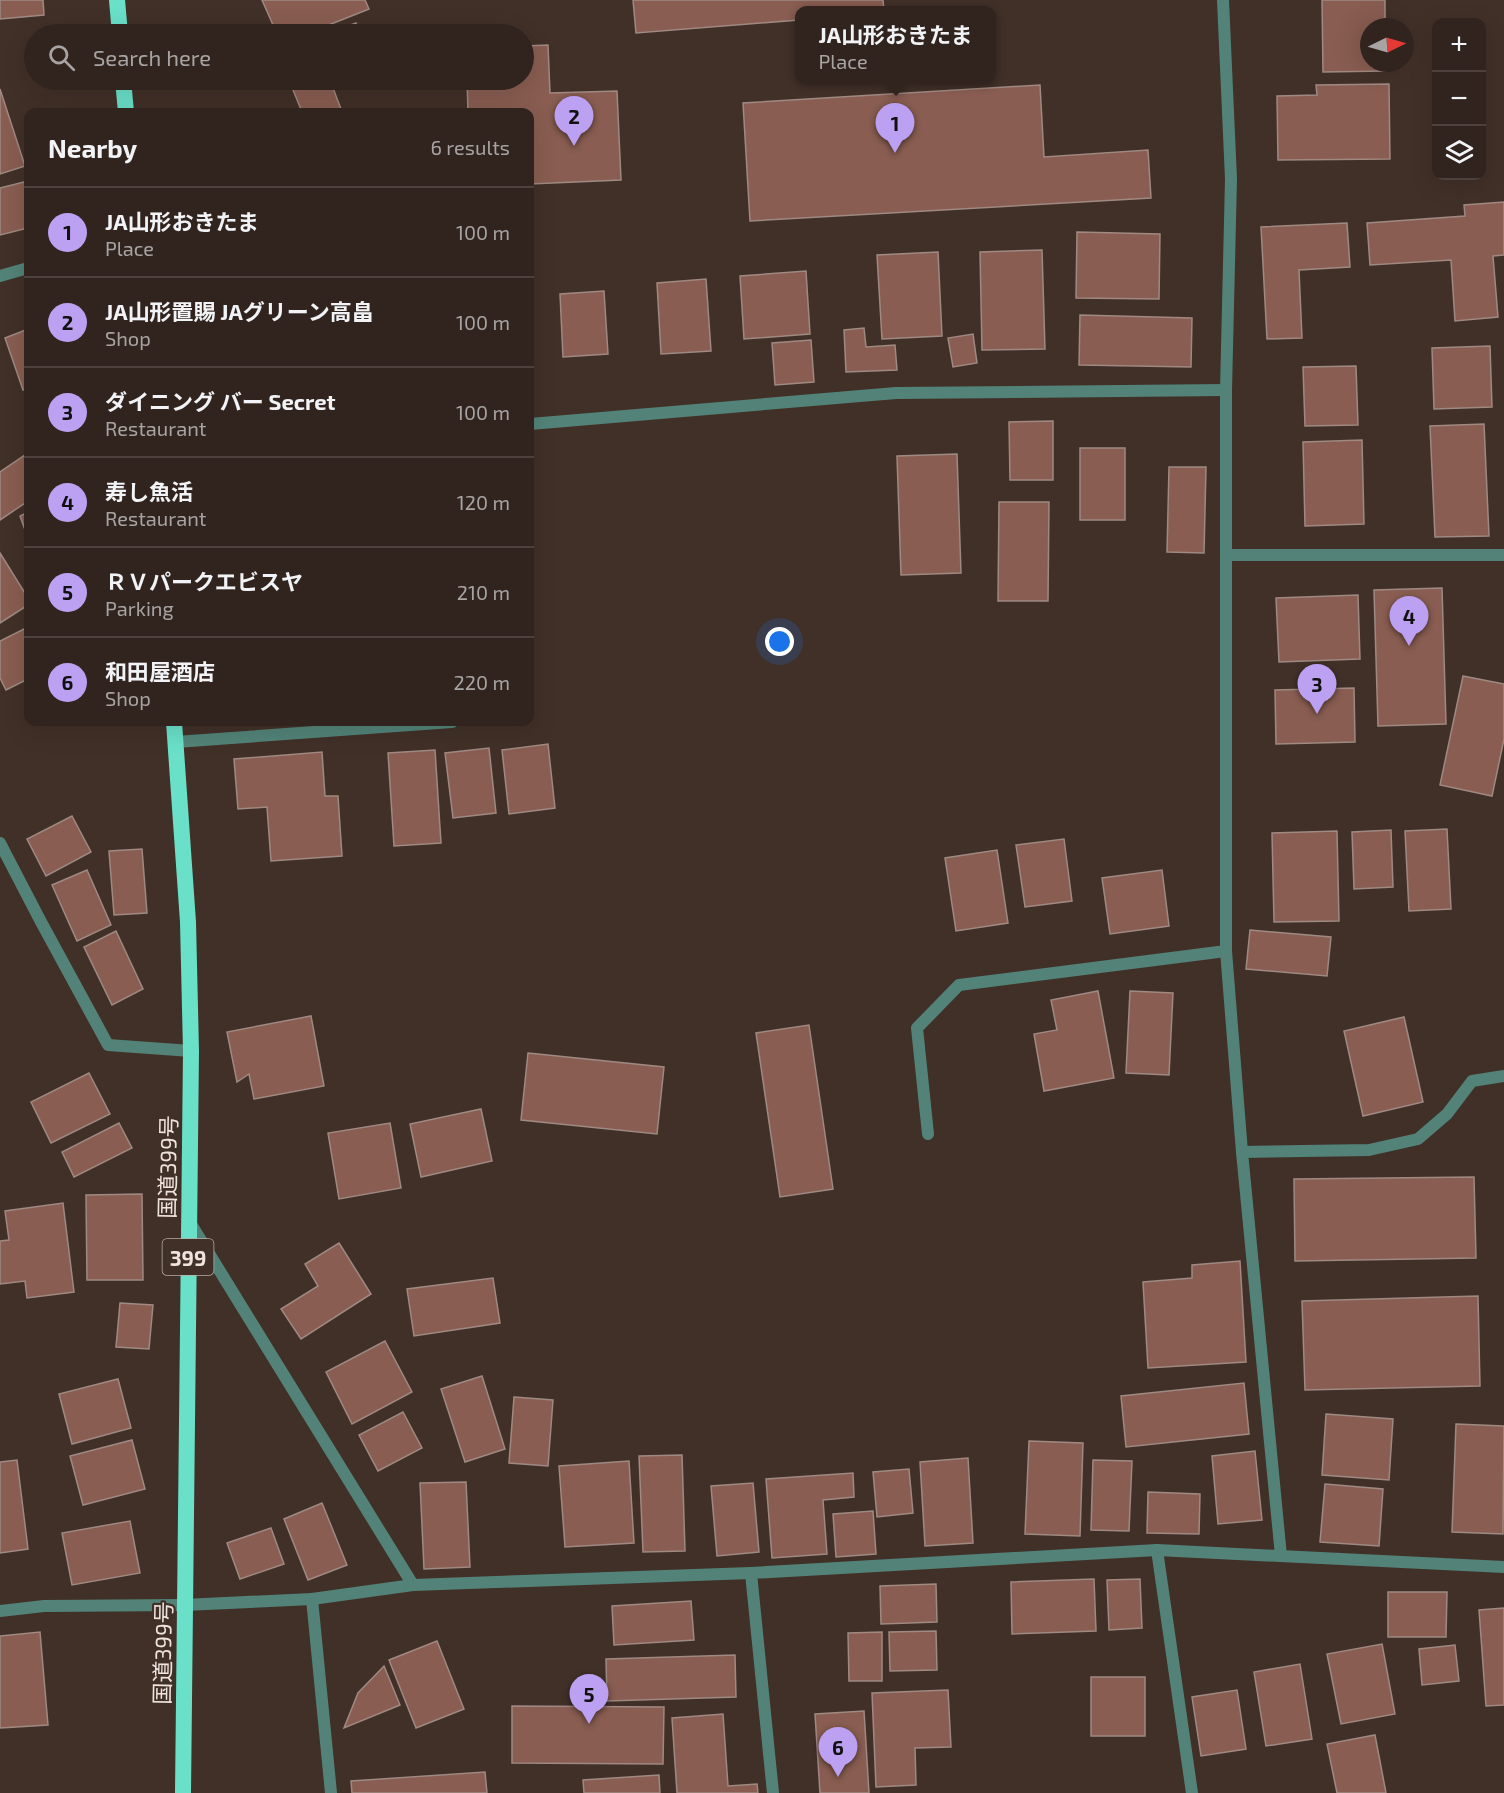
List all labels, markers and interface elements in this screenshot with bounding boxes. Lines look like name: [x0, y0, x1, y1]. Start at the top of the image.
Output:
popup: [795, 6, 996, 84]
north arrow: [1360, 18, 1414, 72]
map controls: [1432, 18, 1486, 180]
button: +: [1432, 18, 1486, 72]
text: JA山形おきたま: [819, 21, 972, 47]
search box: [24, 24, 534, 90]
icon: search: [45, 41, 78, 74]
text: Search here: [93, 44, 211, 70]
text: Place: [819, 49, 868, 73]
button: −: [1432, 72, 1486, 126]
pin: 2: [554, 96, 594, 146]
pin: 1: [876, 104, 914, 153]
button: layers: [1432, 126, 1486, 180]
text: Nearby: [48, 132, 137, 163]
text: 6 results: [430, 135, 510, 159]
text: JA山形おきたま: [105, 208, 259, 234]
text: 1: [63, 220, 72, 244]
text: 100 m: [456, 220, 510, 244]
text: Place: [105, 236, 154, 260]
text: JA山形置賜 JAグリーン高畠: [105, 298, 374, 324]
text: 2: [62, 310, 73, 334]
text: 100 m: [456, 310, 510, 334]
text: Shop: [105, 326, 151, 350]
text: ダイニング バー Secret: [105, 388, 336, 414]
text: 3: [62, 400, 73, 424]
text: 100 m: [456, 400, 510, 424]
text: Restaurant: [105, 416, 206, 440]
text: 寿し魚活: [105, 478, 193, 504]
text: 4: [61, 490, 74, 514]
text: 120 m: [457, 490, 510, 514]
text: Restaurant: [105, 506, 206, 530]
text: ＲＶパークエビスヤ: [105, 568, 303, 594]
text: 5: [62, 580, 73, 604]
text: 210 m: [457, 580, 510, 604]
text: Parking: [105, 596, 174, 620]
pin: 4: [1390, 596, 1428, 646]
your location: [765, 627, 794, 656]
text: 和田屋酒店: [105, 658, 215, 684]
pin: 3: [1298, 664, 1336, 714]
text: 6: [62, 670, 73, 694]
text: 220 m: [453, 670, 510, 694]
text: Shop: [105, 686, 151, 710]
street label: 国道399号: [153, 1115, 181, 1219]
road number: 399: [162, 1239, 213, 1275]
street label: 国道399号: [148, 1601, 176, 1705]
pin: 5: [570, 1674, 608, 1724]
pin: 6: [818, 1728, 858, 1777]

